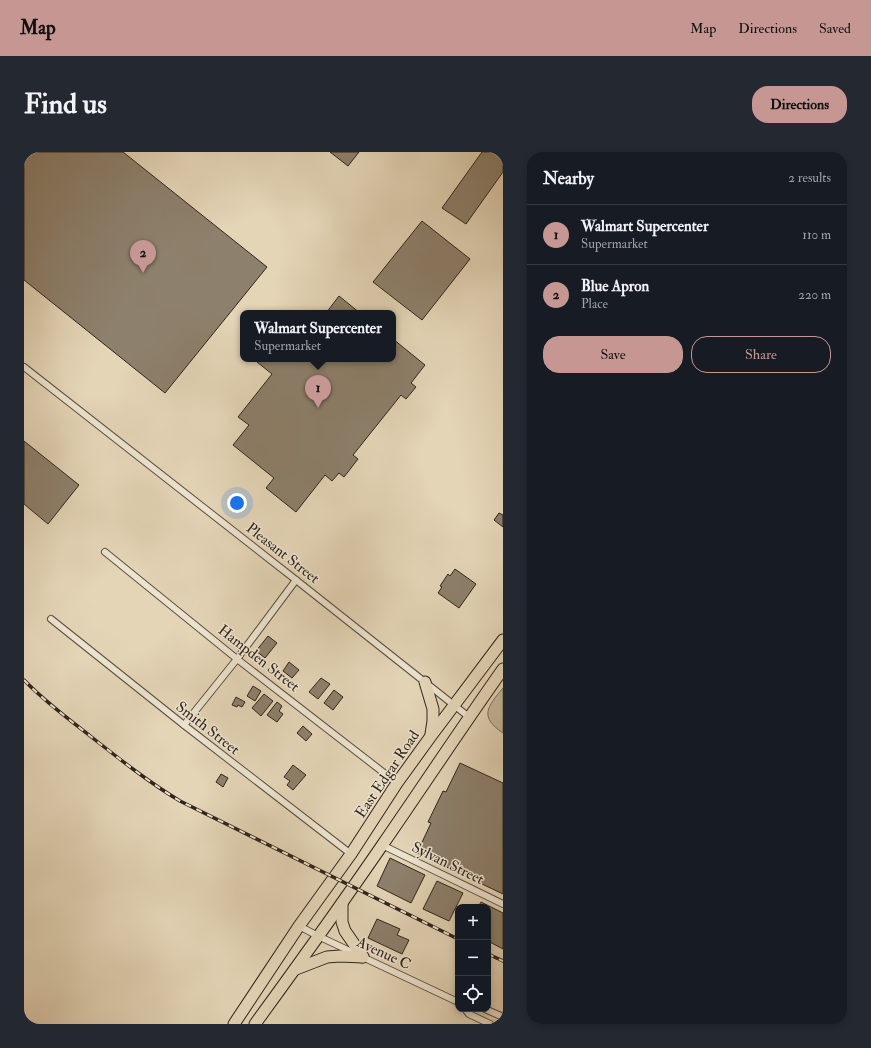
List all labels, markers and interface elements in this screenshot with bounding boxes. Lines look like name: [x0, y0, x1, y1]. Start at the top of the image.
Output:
text: Map: [20, 16, 56, 40]
text: Map: [690, 20, 716, 37]
text: Directions: [738, 20, 797, 37]
text: Saved: [819, 20, 851, 37]
button: Directions: [752, 86, 847, 123]
text: Find us: [24, 87, 107, 122]
text: Nearby: [543, 168, 594, 189]
text: 2 results: [788, 170, 831, 186]
text: Walmart Supercenter: [581, 217, 708, 236]
text: 1: [554, 227, 558, 243]
text: 110 m: [802, 227, 831, 243]
text: Supermarket: [581, 236, 648, 252]
pin: 2: [130, 240, 156, 273]
text: Blue Apron: [581, 277, 649, 296]
text: 2: [553, 287, 559, 303]
text: 220 m: [798, 287, 831, 303]
text: Place: [581, 296, 608, 312]
popup: [240, 310, 396, 362]
text: Walmart Supercenter: [254, 319, 382, 338]
button: Save: [543, 336, 683, 373]
button: Share: [691, 336, 831, 373]
text: Supermarket: [254, 338, 321, 354]
pin: 1: [305, 375, 331, 408]
your location: [227, 493, 247, 513]
street label: Pleasant Street: [242, 519, 323, 588]
street label: Hampden Street: [213, 621, 303, 697]
street label: Smith Street: [172, 698, 244, 759]
street label: East Edgar Road: [351, 726, 424, 822]
street label: Sylvan Street: [408, 838, 487, 889]
map controls: [455, 904, 491, 1012]
button: +: [455, 904, 491, 940]
street label: Avenue C: [353, 932, 414, 974]
button: −: [455, 940, 491, 976]
button: locate: [455, 976, 491, 1012]

